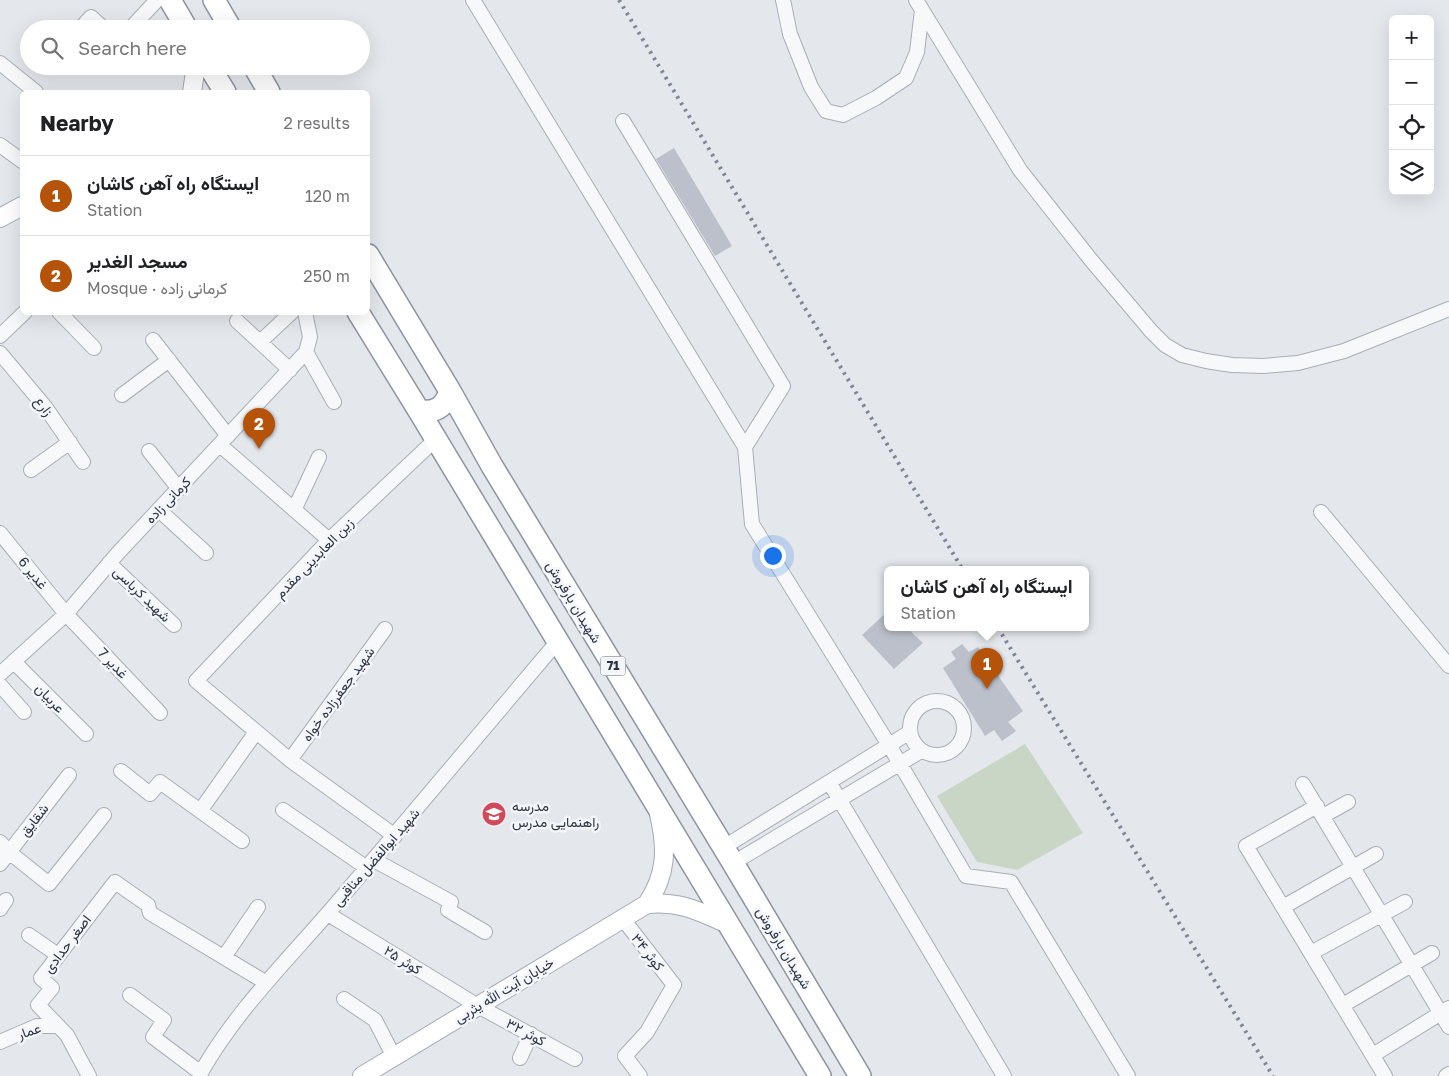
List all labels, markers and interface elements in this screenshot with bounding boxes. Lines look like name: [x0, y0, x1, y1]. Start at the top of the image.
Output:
map controls: [1389, 15, 1434, 195]
button: +: [1389, 15, 1434, 60]
search box: [20, 20, 370, 75]
icon: search: [38, 34, 66, 62]
text: Search here: [78, 36, 187, 59]
button: −: [1389, 60, 1434, 105]
button: locate: [1389, 105, 1434, 150]
text: Nearby: [40, 110, 114, 136]
text: 2 results: [284, 113, 350, 133]
button: layers: [1389, 150, 1434, 195]
text: ایستگاه راه آهن کاشان: [87, 171, 259, 194]
text: 1: [52, 186, 60, 206]
text: 120 m: [305, 186, 350, 206]
text: Station: [87, 200, 142, 220]
text: مسجد الغدیر: [87, 249, 187, 272]
text: 2: [51, 266, 61, 286]
text: 250 m: [303, 266, 350, 286]
text: Mosque · کرمانی زاده: [87, 278, 227, 298]
street label: زارع: [29, 392, 57, 421]
pin: 2: [243, 408, 275, 449]
street label: کرمانی زاده: [141, 473, 195, 527]
street label: زین العابدینی مقدم: [271, 514, 357, 602]
your location: [760, 543, 786, 569]
street label: غدیر 6: [14, 553, 52, 593]
street label: شهیدان بارفروش: [542, 558, 606, 646]
street label: شهید کرباسی: [109, 562, 175, 626]
popup: [884, 566, 1089, 631]
text: ایستگاه راه آهن کاشان: [900, 574, 1073, 597]
text: Station: [900, 603, 956, 623]
street label: شهید جعفرزاده خواه: [298, 643, 378, 745]
street label: غدیر 7: [94, 644, 132, 682]
pin: 1: [971, 648, 1003, 689]
road number: 71: [600, 656, 626, 676]
street label: عربیان: [31, 679, 69, 717]
place label: مدرسه راهنمایی مدرس: [512, 797, 599, 831]
street label: شقایق: [16, 800, 52, 840]
school or university icon: مدرسه راهنمایی مدرس: [481, 801, 507, 827]
street label: شهید ابوالفضل مناقبی: [328, 804, 424, 910]
street label: شهیدان بارفروش: [752, 904, 816, 992]
street label: اصغر حدادی: [39, 911, 95, 977]
street label: کوثر ۳۴: [628, 930, 668, 974]
street label: کوثر ۲۵: [381, 941, 425, 979]
street label: خیابان آیت الله یثربی: [451, 953, 557, 1027]
street label: کوثر ۳۲: [503, 1014, 549, 1050]
street label: عمار: [14, 1019, 43, 1044]

